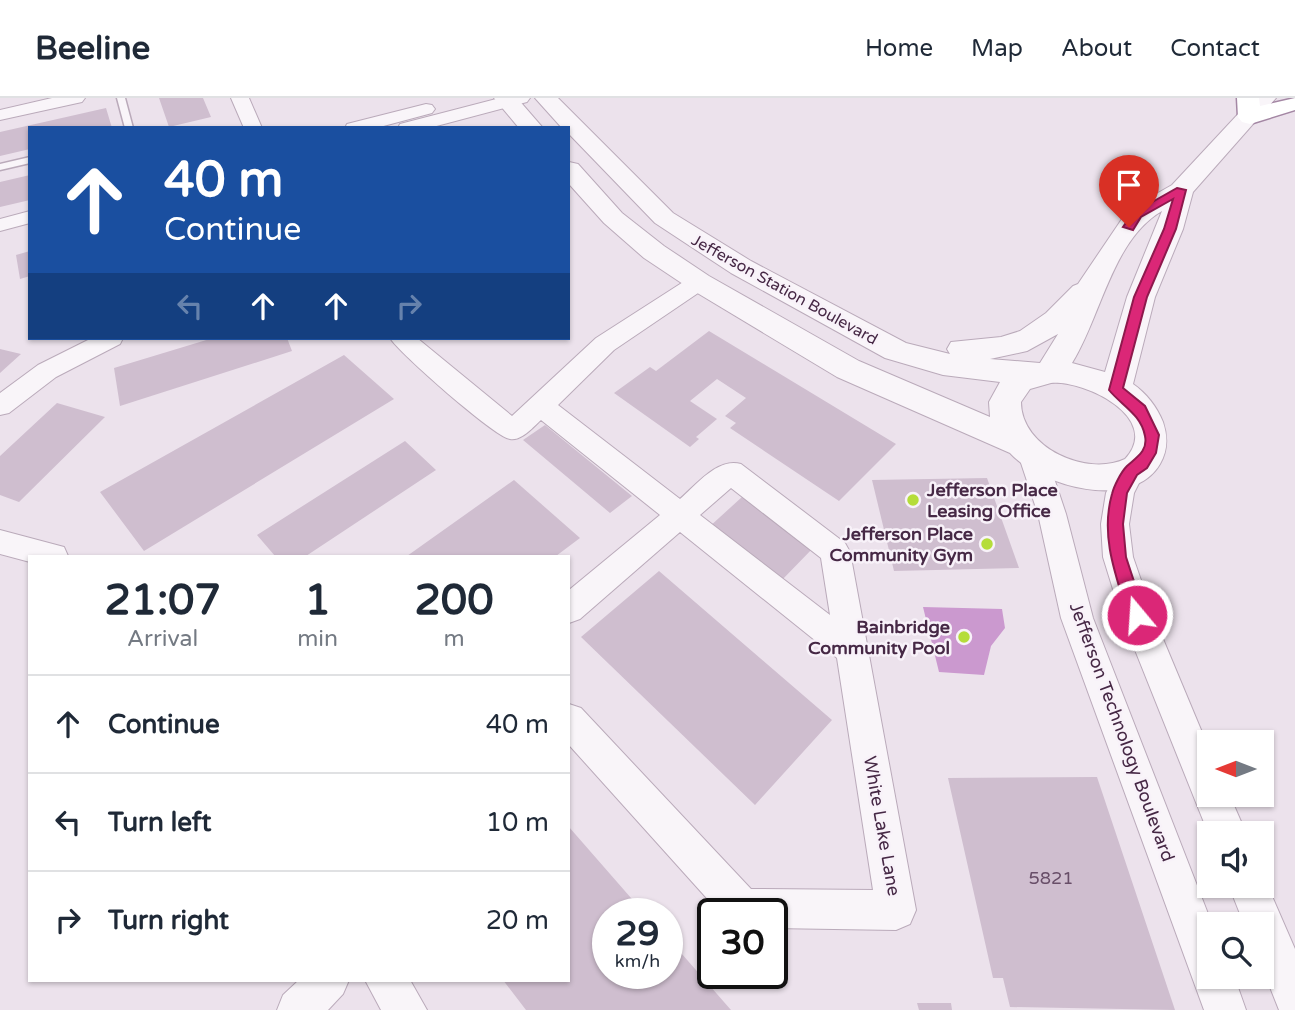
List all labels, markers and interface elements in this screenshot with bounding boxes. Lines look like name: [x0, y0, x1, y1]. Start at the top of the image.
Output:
text: Beeline: [35, 29, 150, 68]
text: Home: [865, 34, 933, 63]
text: Map: [971, 34, 1023, 63]
text: About: [1061, 34, 1132, 63]
text: Contact: [1170, 34, 1260, 63]
text: 40 m: [164, 151, 283, 210]
icon: ahead: [49, 154, 140, 245]
pin: [1099, 155, 1159, 227]
icon: arrive: [1110, 166, 1148, 204]
text: Continue: [164, 211, 301, 249]
street label: Jefferson Station Boulevard: [688, 230, 881, 349]
icon: left: [171, 287, 209, 325]
icon: ahead: [244, 287, 282, 325]
icon: ahead: [317, 287, 355, 325]
icon: right: [390, 287, 428, 325]
place label: Jefferson Place Leasing Office: [926, 479, 1058, 522]
marker: Jefferson Place Leasing Office: [905, 492, 921, 508]
place label: Jefferson Place Community Gym: [830, 523, 973, 566]
marker: Jefferson Place Community Gym: [979, 536, 995, 552]
text: 21:07: [104, 575, 221, 626]
text: 1: [304, 575, 331, 626]
text: 200: [414, 575, 494, 626]
position arrow: [1100, 578, 1174, 652]
street label: Jefferson Technology Boulevard: [1065, 599, 1179, 865]
place label: Bainbridge Community Pool: [808, 616, 950, 659]
text: Arrival: [127, 625, 198, 653]
text: min: [297, 625, 338, 653]
text: m: [443, 625, 465, 653]
marker: Bainbridge Community Pool: [956, 629, 972, 645]
icon: ahead: [49, 705, 87, 743]
text: Continue: [108, 709, 220, 740]
text: 40 m: [486, 709, 549, 740]
north arrow: [1197, 730, 1274, 807]
map controls: [1197, 730, 1274, 989]
street label: White Lake Lane: [859, 754, 905, 898]
icon: left: [49, 803, 87, 841]
text: Turn left: [108, 807, 211, 838]
text: 10 m: [486, 807, 549, 838]
button: sound: [1197, 821, 1274, 898]
house number: 5821: [1028, 867, 1074, 889]
speed limit sign: 30: [697, 898, 788, 989]
icon: right: [49, 901, 87, 939]
text: Turn right: [108, 905, 229, 936]
text: 20 m: [486, 905, 549, 936]
button: search: [1197, 912, 1274, 989]
text: 29: [616, 913, 659, 955]
text: km/h: [615, 950, 660, 972]

